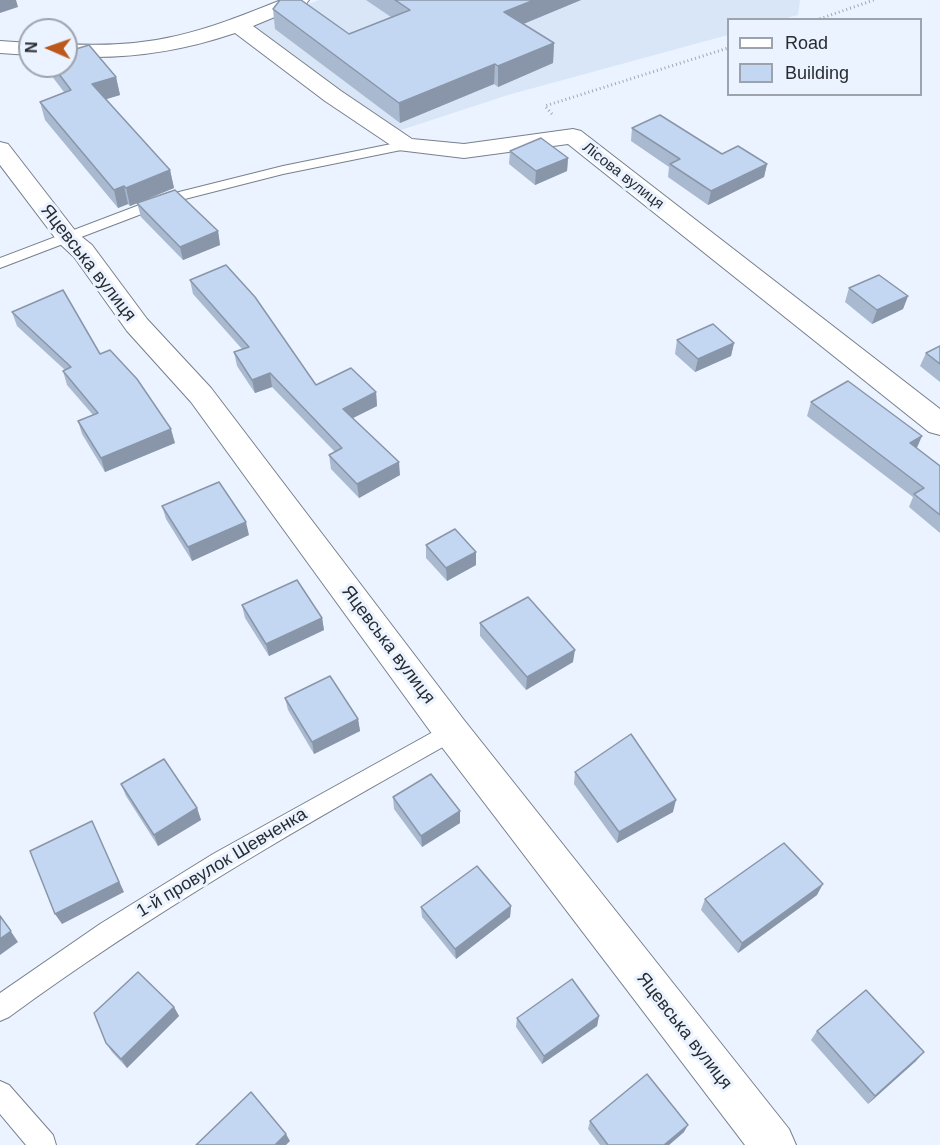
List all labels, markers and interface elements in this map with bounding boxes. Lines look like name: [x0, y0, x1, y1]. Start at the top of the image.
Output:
north arrow: [18, 18, 78, 78]
legend: [727, 18, 922, 96]
text: Road: [785, 33, 828, 53]
text: N: [23, 41, 40, 53]
text: Building: [785, 63, 849, 83]
street label: Лісова вулиця: [579, 139, 667, 213]
street label: Яцевська вулиця: [36, 200, 140, 326]
street label: Яцевська вулиця: [336, 582, 440, 708]
street label: 1-й провулок Шевченка: [133, 804, 311, 922]
street label: Яцевська вулиця: [632, 968, 736, 1094]

